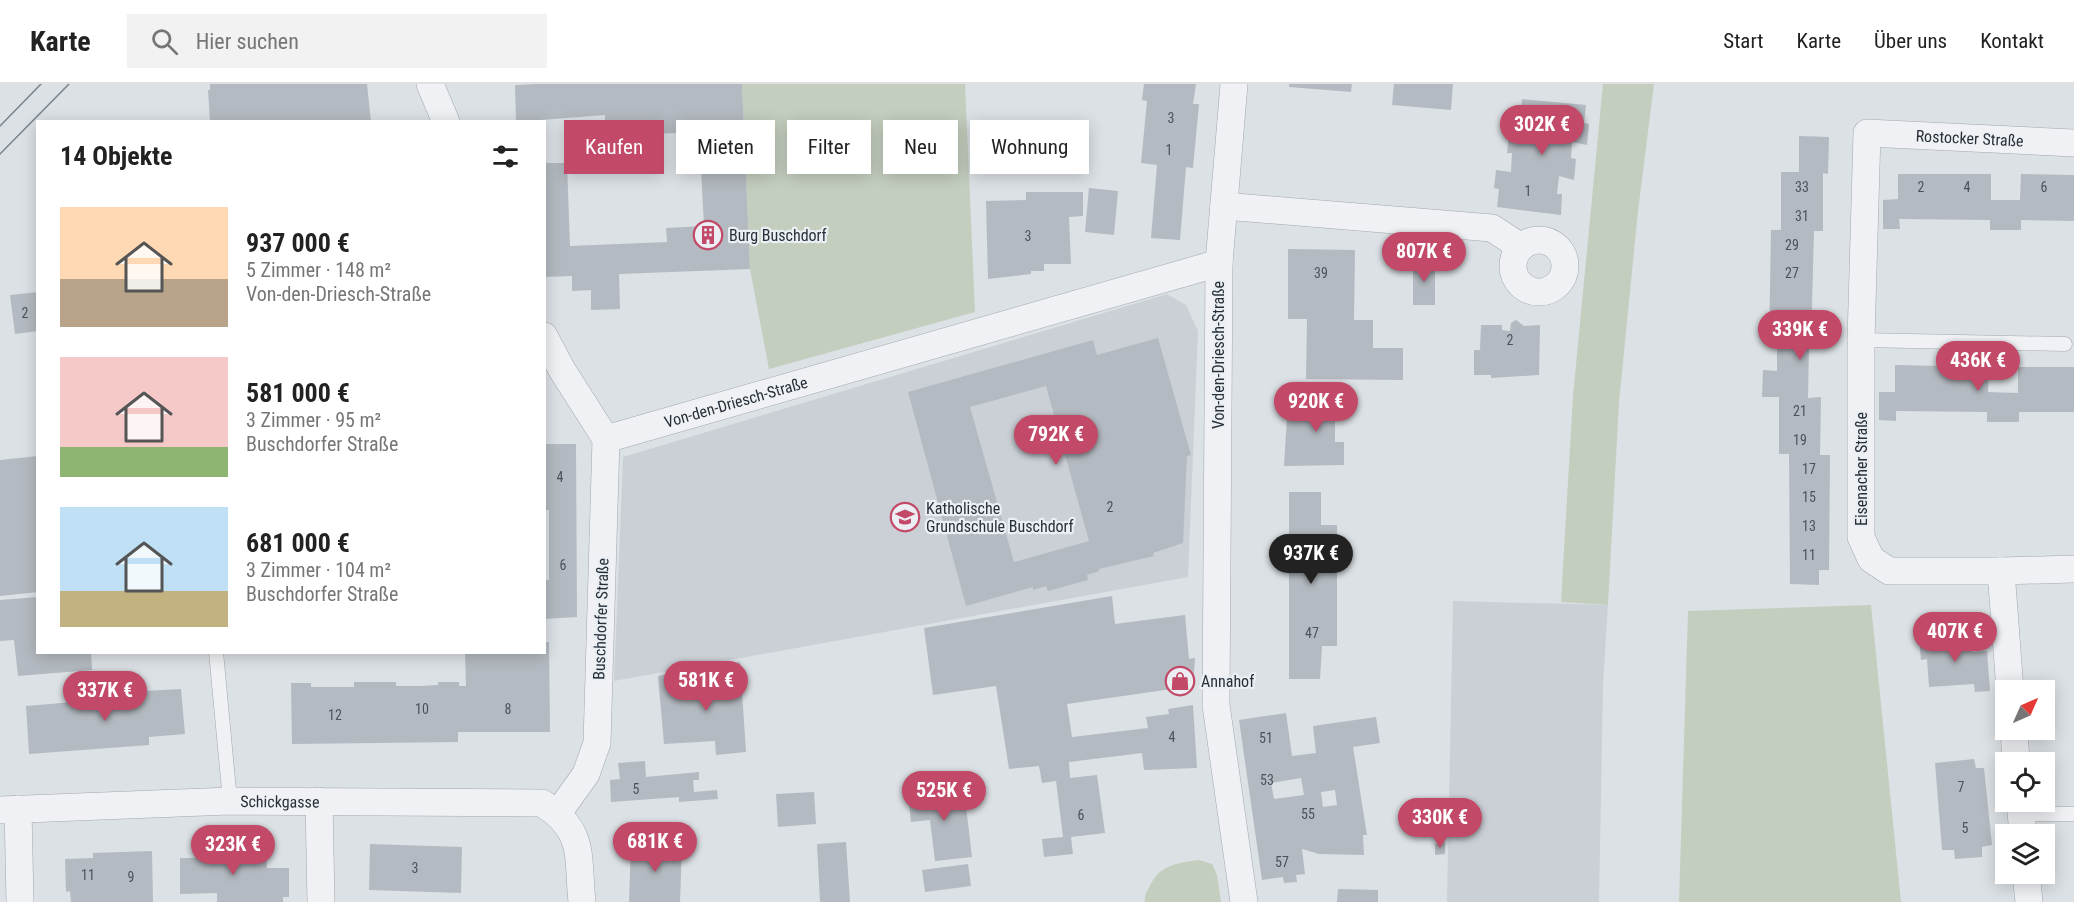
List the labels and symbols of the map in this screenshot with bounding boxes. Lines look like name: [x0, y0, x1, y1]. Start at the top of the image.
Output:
pin: 302K €: [1493, 105, 1591, 156]
house number: 3: [1168, 110, 1174, 126]
street label: Rostocker Straße: [1915, 126, 2024, 150]
house number: 1: [1166, 142, 1172, 158]
house number: 33: [1795, 179, 1809, 195]
house number: 2: [1918, 179, 1925, 195]
house number: 4: [1964, 179, 1971, 195]
house number: 6: [2041, 179, 2048, 195]
house number: 1: [1525, 183, 1531, 199]
house number: 31: [1795, 208, 1809, 224]
building icon: Burg Buschdorf: [692, 219, 724, 251]
place label: Burg Buschdorf: [729, 226, 827, 245]
house number: 3: [1025, 228, 1031, 244]
pin: 807K €: [1375, 232, 1473, 283]
house number: 29: [1785, 237, 1799, 253]
house number: 39: [1314, 265, 1328, 281]
house number: 27: [1785, 265, 1799, 281]
street label: Von-den-Driesch-Straße: [1209, 281, 1228, 429]
house number: 2: [22, 305, 29, 321]
pin: 339K €: [1751, 310, 1849, 361]
house number: 2: [1507, 332, 1514, 348]
pin: 436K €: [1929, 341, 2027, 392]
street label: Von-den-Driesch-Straße: [662, 372, 810, 431]
pin: 920K €: [1267, 382, 1365, 433]
house number: 21: [1793, 403, 1807, 419]
street label: Eisenacher Straße: [1852, 412, 1871, 526]
pin: 792K €: [1007, 415, 1105, 466]
house number: 19: [1793, 432, 1807, 448]
house number: 17: [1802, 461, 1816, 477]
house number: 4: [557, 469, 564, 485]
house number: 15: [1802, 489, 1816, 505]
place label: Katholische Grundschule Buschdorf: [926, 499, 1074, 536]
house number: 2: [1107, 499, 1114, 515]
school or university icon: Katholische Grundschule Buschdorf: [889, 501, 921, 533]
house number: 13: [1802, 518, 1816, 534]
pin: 937K €: [1262, 534, 1360, 585]
house number: 11: [1802, 547, 1816, 563]
house number: 6: [560, 557, 567, 573]
street label: Buschdorfer Straße: [589, 558, 613, 680]
pin: 407K €: [1906, 612, 2004, 663]
house number: 47: [1305, 625, 1319, 641]
pin: 581K €: [657, 661, 755, 712]
shop icon: Annahof: [1164, 665, 1196, 697]
pin: 337K €: [56, 671, 154, 722]
place label: Annahof: [1201, 672, 1254, 691]
north arrow: [1995, 680, 2055, 740]
house number: 10: [415, 701, 429, 717]
house number: 8: [505, 701, 512, 717]
house number: 12: [328, 707, 342, 723]
house number: 4: [1169, 729, 1176, 745]
house number: 51: [1259, 730, 1273, 746]
pin: 525K €: [895, 771, 993, 822]
house number: 53: [1260, 772, 1274, 788]
house number: 7: [1958, 779, 1965, 795]
house number: 5: [633, 781, 640, 797]
street label: Schickgasse: [240, 792, 319, 811]
pin: 330K €: [1391, 798, 1489, 849]
house number: 55: [1301, 806, 1315, 822]
house number: 6: [1078, 807, 1085, 823]
house number: 5: [1962, 820, 1969, 836]
pin: 681K €: [606, 822, 704, 873]
pin: 323K €: [184, 825, 282, 876]
house number: 57: [1275, 854, 1289, 870]
house number: 3: [412, 860, 418, 876]
house number: 11: [81, 867, 95, 883]
house number: 9: [128, 869, 134, 885]

